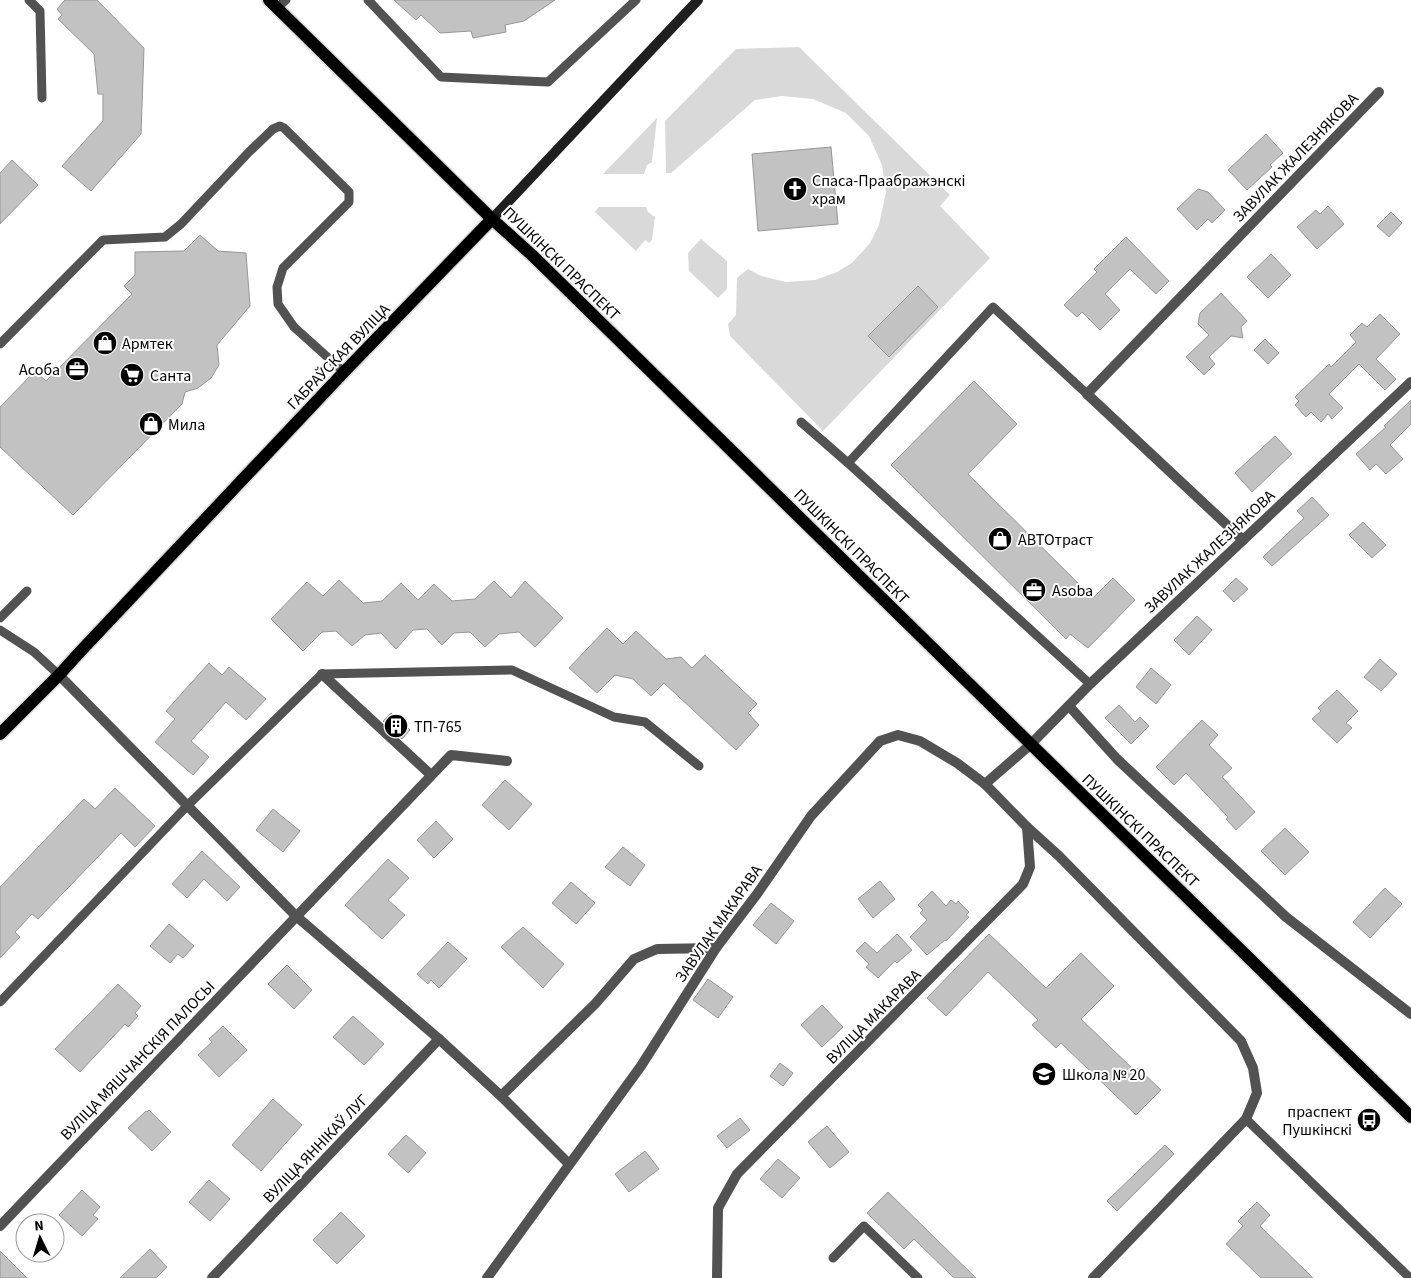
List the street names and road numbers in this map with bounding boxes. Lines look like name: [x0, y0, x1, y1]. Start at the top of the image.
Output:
street label: ЗАВУЛАК ЖАЛЕЗНЯКОВА: [1228, 88, 1364, 227]
street label: ПУШКІНСКІ ПРАСПЕКТ: [498, 202, 625, 326]
street label: ГАБРАЎСКАЯ ВУЛІЦА: [282, 299, 395, 415]
street label: ПУШКІНСКІ ПРАСПЕКТ: [789, 484, 914, 610]
street label: ЗАВУЛАК ЖАЛЕЗНЯКОВА: [1139, 485, 1280, 618]
street label: ПУШКІНСКІ ПРАСПЕКТ: [1077, 769, 1204, 893]
street label: ЗАВУЛАК МАКАРАВА: [670, 860, 768, 987]
street label: ВУЛІЦА МАКАРАВА: [821, 964, 926, 1069]
street label: ВУЛІЦА МЯШЧАНСКІЯ ПАЛОСЫ: [56, 976, 220, 1145]
street label: ВУЛІЦА ЯННІКАЎ ЛУГ: [258, 1090, 373, 1208]

